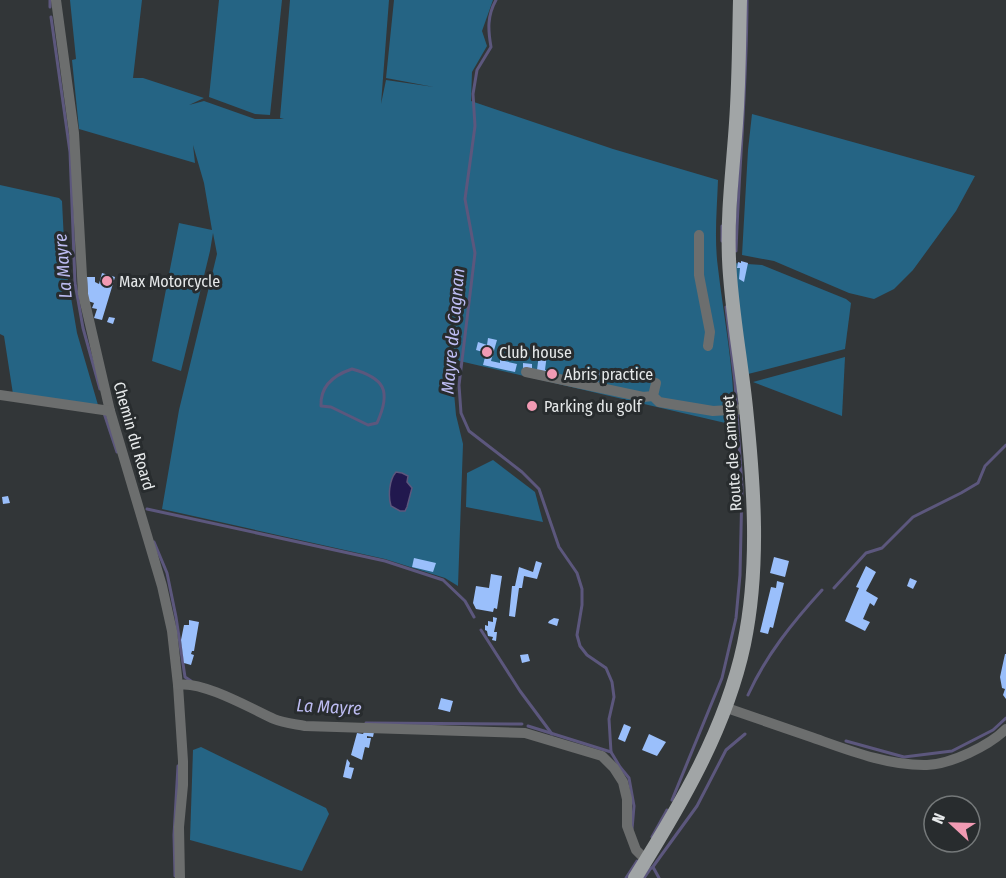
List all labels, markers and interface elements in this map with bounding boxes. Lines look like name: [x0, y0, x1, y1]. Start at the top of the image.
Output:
water label: La Mayre: [49, 232, 77, 299]
water label: Mayre de Cagnan: [437, 267, 469, 395]
place label: Max Motorcycle: [119, 272, 220, 291]
marker: Max Motorcycle: [100, 274, 114, 288]
place label: Club house: [499, 343, 572, 362]
marker: Club house: [480, 345, 494, 359]
place label: Abris practice: [564, 365, 653, 384]
marker: Abris practice: [545, 367, 559, 381]
street label: Chemin du Roard: [109, 380, 159, 492]
street label: Route de Camaret: [718, 394, 746, 512]
place label: Parking du golf: [544, 397, 643, 416]
marker: Parking du golf: [525, 399, 539, 413]
water label: La Mayre: [296, 694, 363, 720]
north arrow: [922, 794, 982, 854]
text: N: [928, 811, 949, 827]

